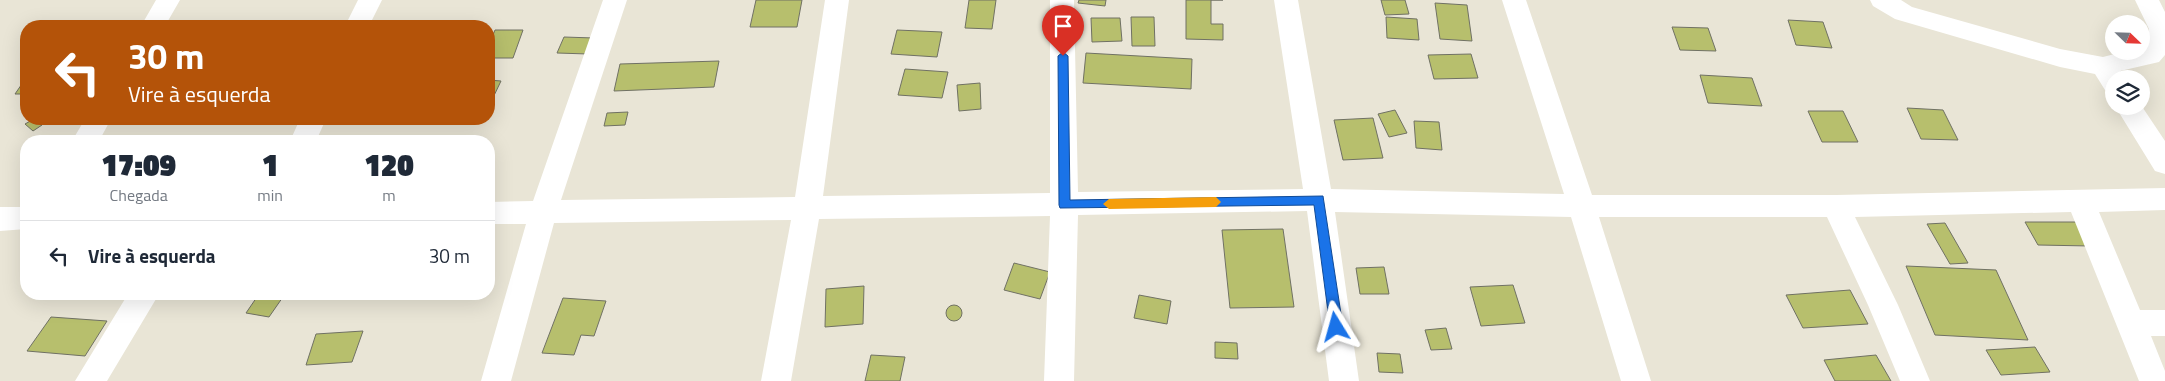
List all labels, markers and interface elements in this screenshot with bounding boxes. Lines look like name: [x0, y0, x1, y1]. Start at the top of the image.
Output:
pin: [1042, 5, 1084, 56]
icon: arrive: [1049, 12, 1077, 40]
north arrow: [2105, 15, 2150, 60]
map controls: [2105, 15, 2150, 115]
text: 30 m: [128, 29, 204, 83]
icon: left: [45, 40, 110, 105]
button: layers: [2105, 70, 2150, 115]
text: Vire à esquerda: [128, 77, 271, 111]
text: 17:09: [101, 142, 176, 188]
text: 1: [262, 142, 278, 188]
text: 120: [364, 142, 414, 188]
text: Chegada: [110, 183, 168, 207]
text: min: [257, 183, 283, 207]
text: m: [382, 183, 396, 207]
text: Vire à esquerda: [88, 241, 216, 270]
text: 30 m: [429, 241, 470, 270]
icon: left: [45, 242, 73, 270]
position arrow: [1309, 300, 1361, 352]

